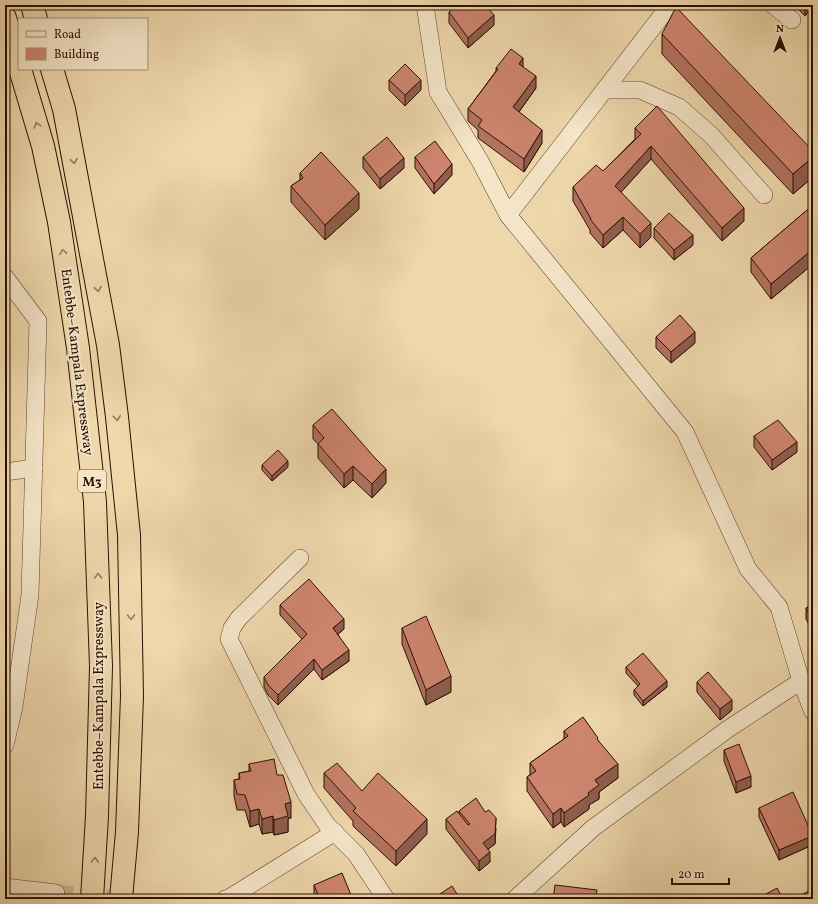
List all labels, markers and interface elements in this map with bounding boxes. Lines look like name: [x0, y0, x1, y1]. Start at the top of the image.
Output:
legend: [18, 18, 148, 70]
north arrow: [760, 18, 800, 58]
text: N: [776, 22, 784, 37]
text: Road: [54, 27, 81, 43]
text: Building: [54, 47, 99, 63]
one-way arrow: [33, 122, 42, 129]
one-way arrow: [69, 158, 78, 164]
one-way arrow: [59, 249, 68, 255]
street label: Entebbe–Kampala Expressway: [56, 268, 97, 457]
one-way arrow: [93, 286, 101, 292]
one-way arrow: [112, 414, 121, 421]
road number: M3: [78, 470, 106, 492]
one-way arrow: [93, 573, 102, 579]
street label: Entebbe–Kampala Expressway: [90, 601, 109, 790]
one-way arrow: [126, 614, 135, 620]
one-way arrow: [90, 857, 99, 863]
scale bar: [672, 860, 729, 886]
text: 20 m: [678, 867, 705, 883]

